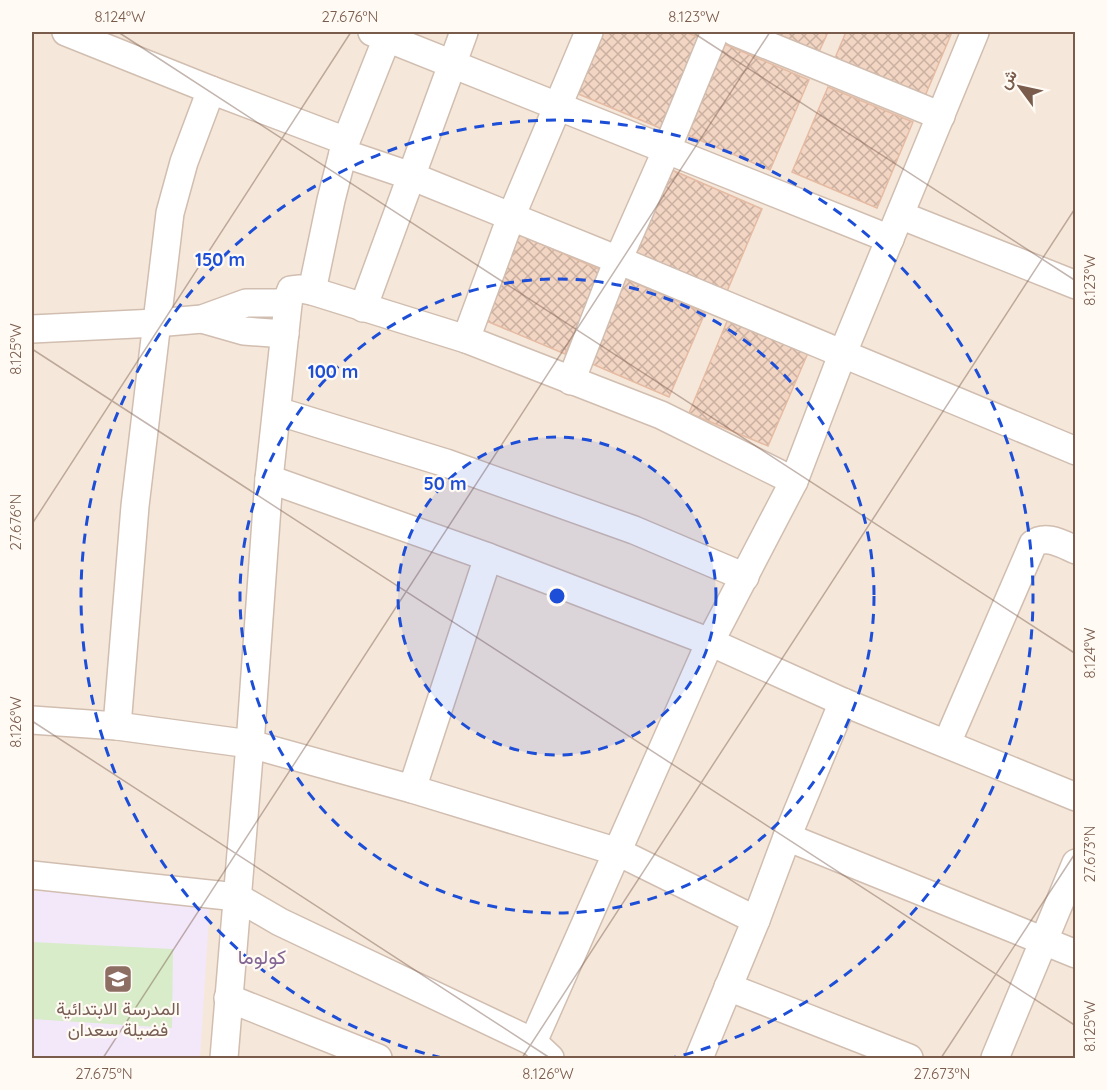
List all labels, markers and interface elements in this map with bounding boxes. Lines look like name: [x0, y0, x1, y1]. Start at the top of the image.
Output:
text: 8.124°W: [94, 7, 146, 26]
text: 27.676°N: [322, 7, 378, 26]
text: 8.123°W: [668, 7, 720, 26]
north arrow: [990, 57, 1050, 117]
text: ش: [994, 65, 1021, 92]
text: 150 m: [195, 248, 245, 271]
text: 8.123°W: [1080, 254, 1099, 306]
text: 8.125°W: [6, 323, 25, 375]
text: 100 m: [308, 360, 358, 383]
text: 50 m: [423, 472, 467, 495]
text: 27.676°N: [6, 494, 25, 550]
centre of rings: [547, 586, 567, 606]
text: 8.124°W: [1080, 627, 1099, 679]
text: 8.126°W: [6, 696, 25, 748]
text: 27.673°N: [1080, 825, 1099, 883]
district label: كولوما: [238, 944, 286, 970]
school or university icon: المدرسة الابتدائية فضيلة سعدان: [102, 963, 134, 995]
place label: المدرسة الابتدائية فضيلة سعدان: [56, 997, 180, 1041]
text: 8.125°W: [1080, 1000, 1099, 1052]
text: 27.675°N: [75, 1064, 133, 1083]
text: 8.126°W: [522, 1064, 574, 1083]
text: 27.673°N: [913, 1064, 971, 1083]

